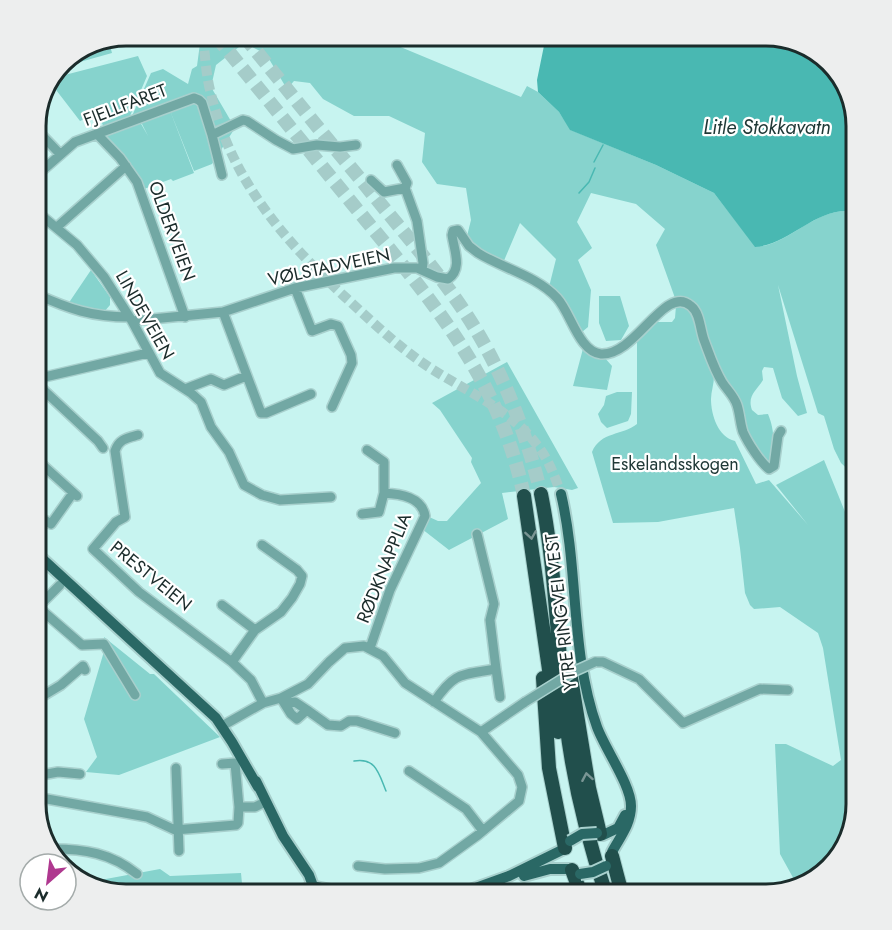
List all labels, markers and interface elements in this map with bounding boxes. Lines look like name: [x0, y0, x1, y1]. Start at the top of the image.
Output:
street label: FJELLFARET: [80, 77, 171, 133]
water label: Litle Stokkavatn: [703, 113, 831, 142]
street label: OLDERVEIEN: [142, 177, 202, 285]
street label: VØLSTADVEIEN: [266, 241, 392, 293]
street label: LINDEVEIEN: [109, 266, 181, 364]
park label: Eskelandsskogen: [611, 451, 739, 477]
street label: RØDKNAPPLIA: [350, 509, 418, 627]
one-way arrow: [524, 530, 536, 539]
street label: YTRE RINGVEI VEST: [538, 531, 584, 692]
street label: PRESTVEIEN: [104, 535, 198, 617]
one-way arrow: [582, 772, 594, 781]
north arrow: [18, 852, 78, 912]
text: N: [30, 882, 52, 908]

